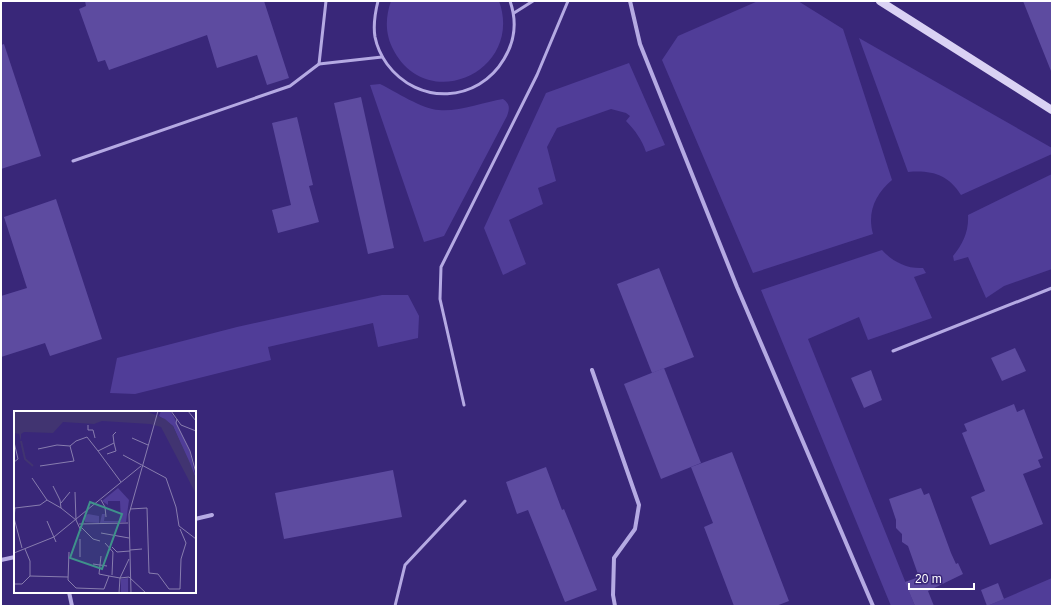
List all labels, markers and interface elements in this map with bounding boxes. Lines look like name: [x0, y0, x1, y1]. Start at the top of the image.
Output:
inset map: [14, 411, 196, 593]
scale bar: [909, 565, 974, 591]
text: 20 m: [915, 572, 942, 586]

